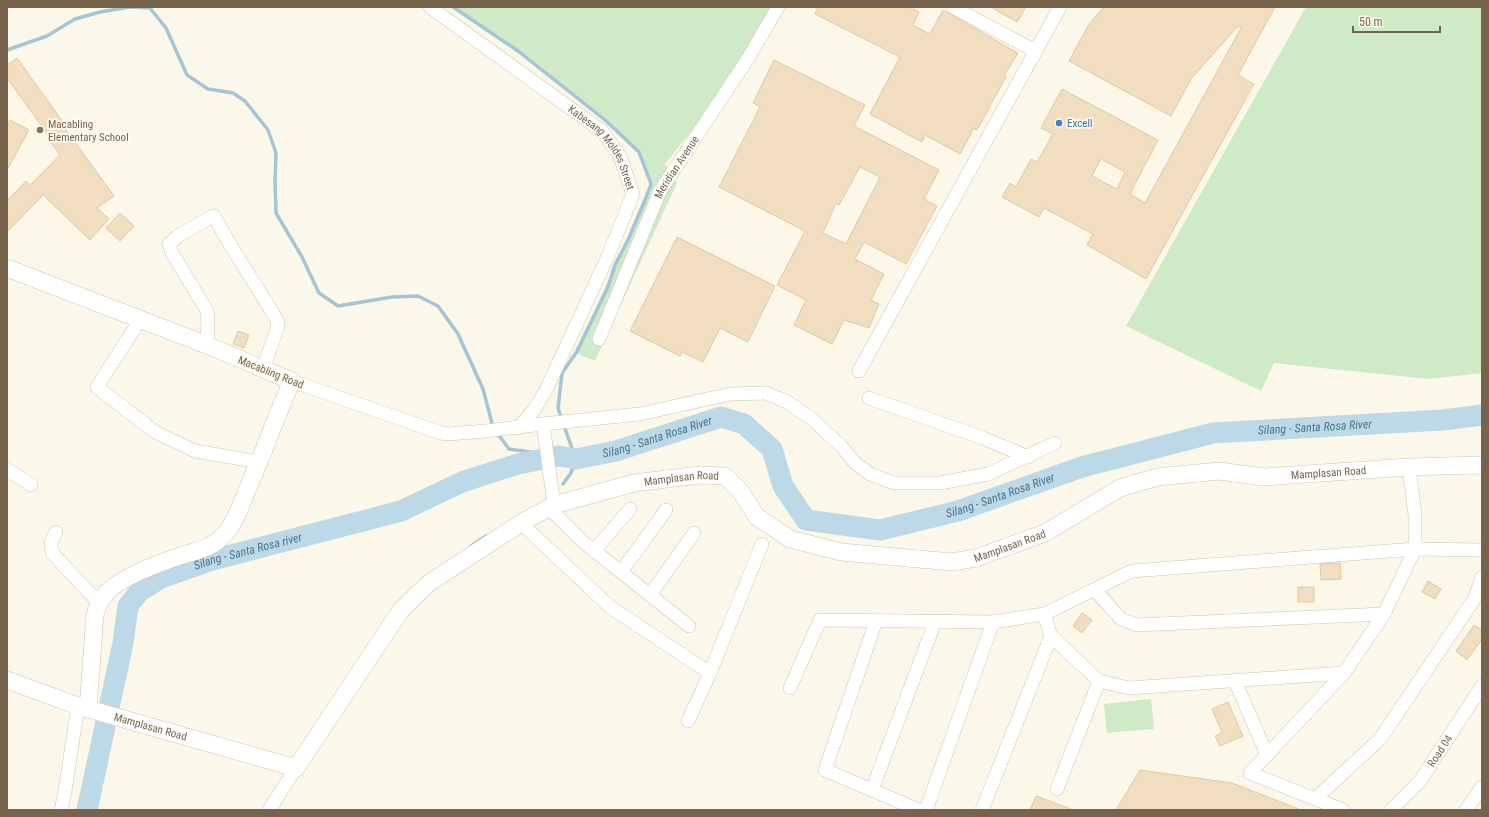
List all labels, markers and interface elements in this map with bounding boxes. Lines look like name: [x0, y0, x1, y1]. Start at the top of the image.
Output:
scale bar: [1353, 8, 1440, 34]
text: 50 m: [1359, 15, 1383, 29]
street label: Kabesang Moldes Street: [565, 103, 637, 191]
place label: Excell: [1067, 117, 1092, 130]
place label: Macabling Elementary School: [48, 118, 129, 144]
marker: Excell: [1054, 118, 1064, 128]
marker: Macabling Elementary School: [35, 125, 45, 135]
street label: Meridian Avenue: [652, 134, 702, 200]
street label: Macabling Road: [236, 353, 306, 392]
water label: Silang - Santa Rosa River: [601, 413, 714, 461]
water label: Silang - Santa Rosa River: [1257, 417, 1373, 437]
street label: Mamplasan Road: [1291, 464, 1367, 482]
street label: Mamplasan Road: [643, 469, 719, 489]
water label: Silang - Santa Rosa River: [944, 470, 1057, 521]
street label: Mamplasan Road: [972, 527, 1048, 565]
water label: Silang - Santa Rosa river: [192, 530, 304, 573]
street label: Mamplasan Road: [112, 711, 188, 744]
street label: Road 04: [1425, 732, 1456, 770]

